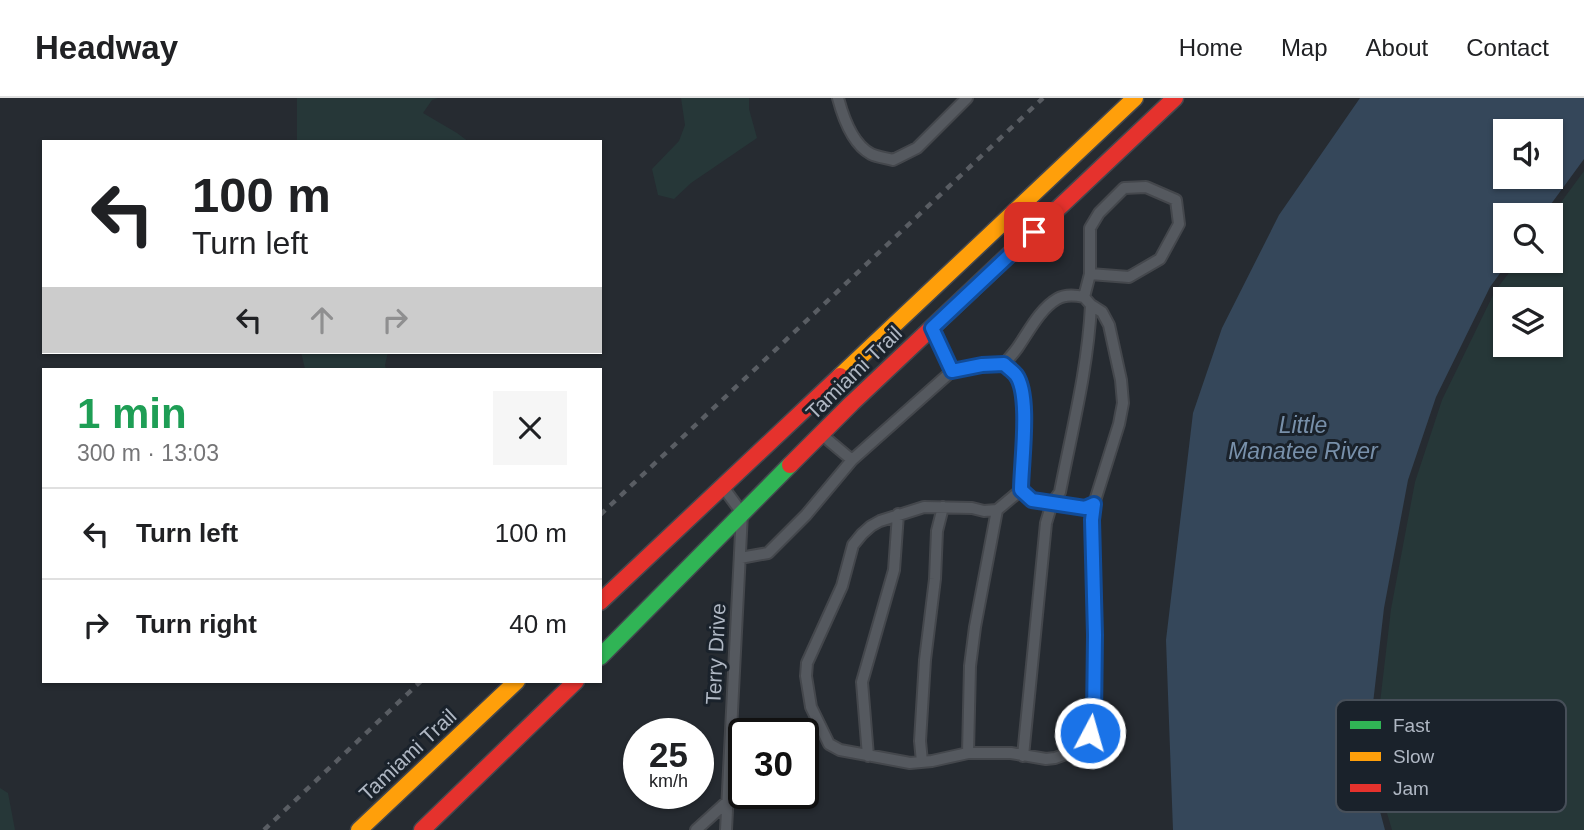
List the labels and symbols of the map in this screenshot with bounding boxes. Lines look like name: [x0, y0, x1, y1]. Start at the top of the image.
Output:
pin: [1004, 202, 1064, 262]
street label: Tamiami Trail: [801, 321, 906, 424]
water label: Little Manatee River: [1228, 412, 1379, 464]
street label: Terry Drive: [701, 603, 730, 705]
position arrow: [1053, 696, 1127, 770]
legend: [1336, 700, 1566, 812]
street label: Tamiami Trail: [355, 704, 461, 805]
text: Fast: [1393, 715, 1431, 736]
speed limit sign: 30: [728, 718, 819, 809]
text: Slow: [1393, 746, 1434, 767]
text: Jam: [1393, 778, 1429, 799]

